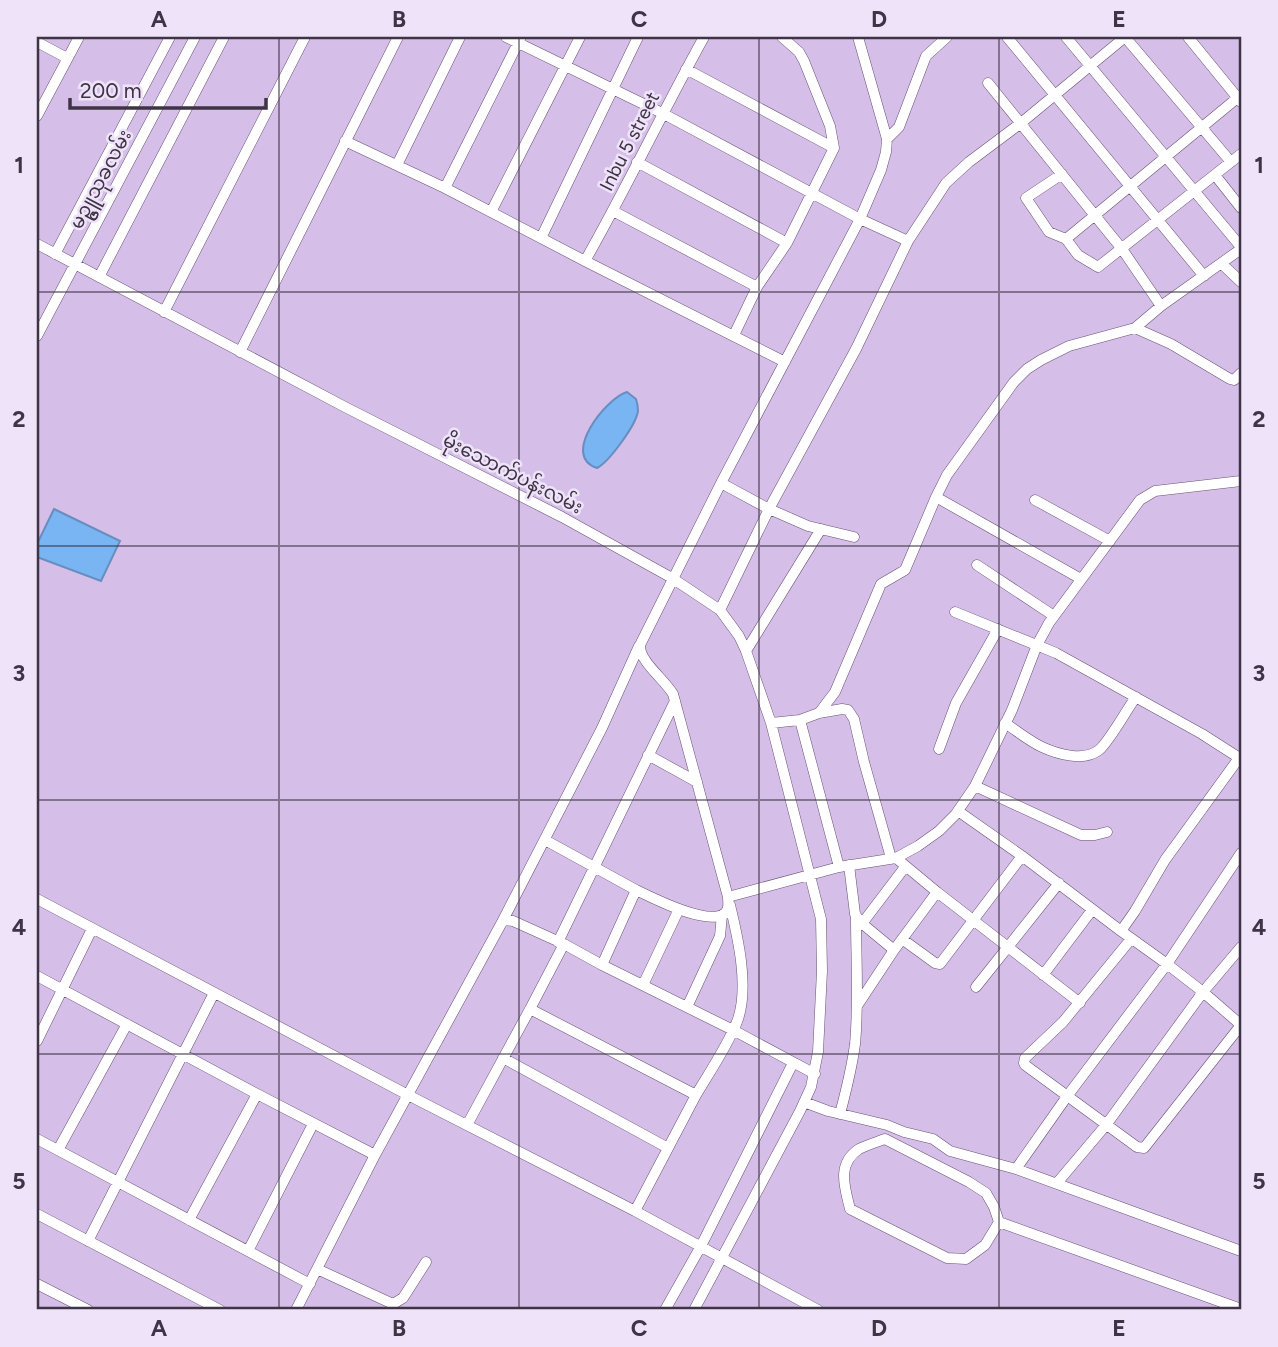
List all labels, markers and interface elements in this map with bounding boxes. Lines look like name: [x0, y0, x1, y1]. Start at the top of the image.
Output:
text: A: [151, 5, 168, 33]
text: B: [392, 5, 406, 33]
text: C: [631, 5, 648, 33]
text: D: [871, 5, 887, 33]
text: E: [1112, 5, 1126, 33]
scale bar: [70, 66, 266, 110]
text: 200 m: [80, 78, 142, 103]
street label: Inbu 5 street: [595, 88, 664, 195]
street label: မဥ္ဇူသုခလမ်း: [62, 124, 141, 235]
text: 1: [14, 151, 24, 179]
text: 1: [1254, 151, 1264, 179]
text: 2: [12, 405, 26, 433]
text: 2: [1252, 405, 1266, 433]
street label: မိုးသောက်ပန်းလမ်း: [437, 426, 588, 523]
text: 3: [13, 659, 25, 687]
text: 3: [1253, 659, 1265, 687]
text: 4: [12, 913, 26, 941]
text: 4: [1252, 913, 1266, 941]
text: 5: [12, 1167, 26, 1195]
text: 5: [1252, 1167, 1266, 1195]
text: A: [151, 1314, 168, 1342]
text: B: [392, 1314, 406, 1342]
text: C: [631, 1314, 648, 1342]
text: D: [871, 1314, 887, 1342]
text: E: [1112, 1314, 1126, 1342]

